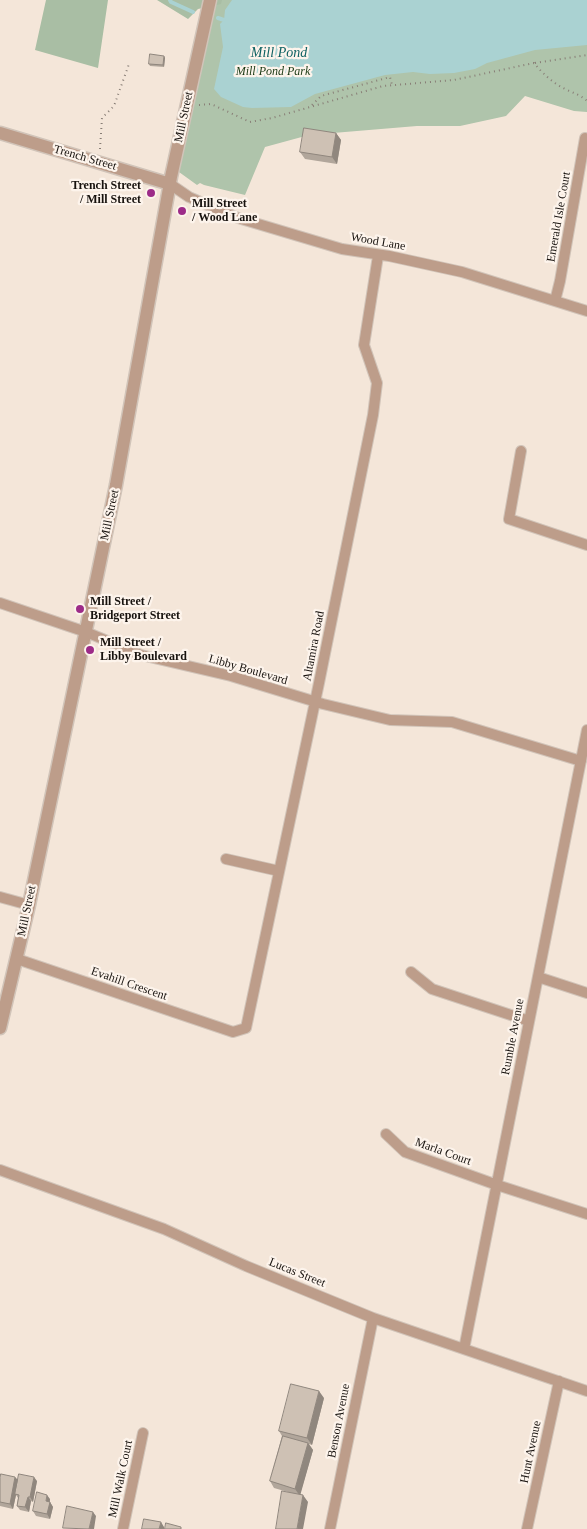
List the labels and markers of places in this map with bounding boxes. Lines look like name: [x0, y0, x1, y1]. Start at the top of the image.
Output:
place label: Trench Street / Mill Street: [71, 179, 141, 207]
marker: Trench Street / Mill Street: [145, 187, 157, 199]
place label: Mill Street / Wood Lane: [192, 197, 257, 225]
marker: Mill Street / Wood Lane: [176, 205, 188, 217]
place label: Mill Street / Bridgeport Street: [90, 595, 180, 623]
marker: Mill Street / Bridgeport Street: [74, 603, 86, 615]
place label: Mill Street / Libby Boulevard: [100, 636, 187, 664]
marker: Mill Street / Libby Boulevard: [84, 644, 96, 656]

